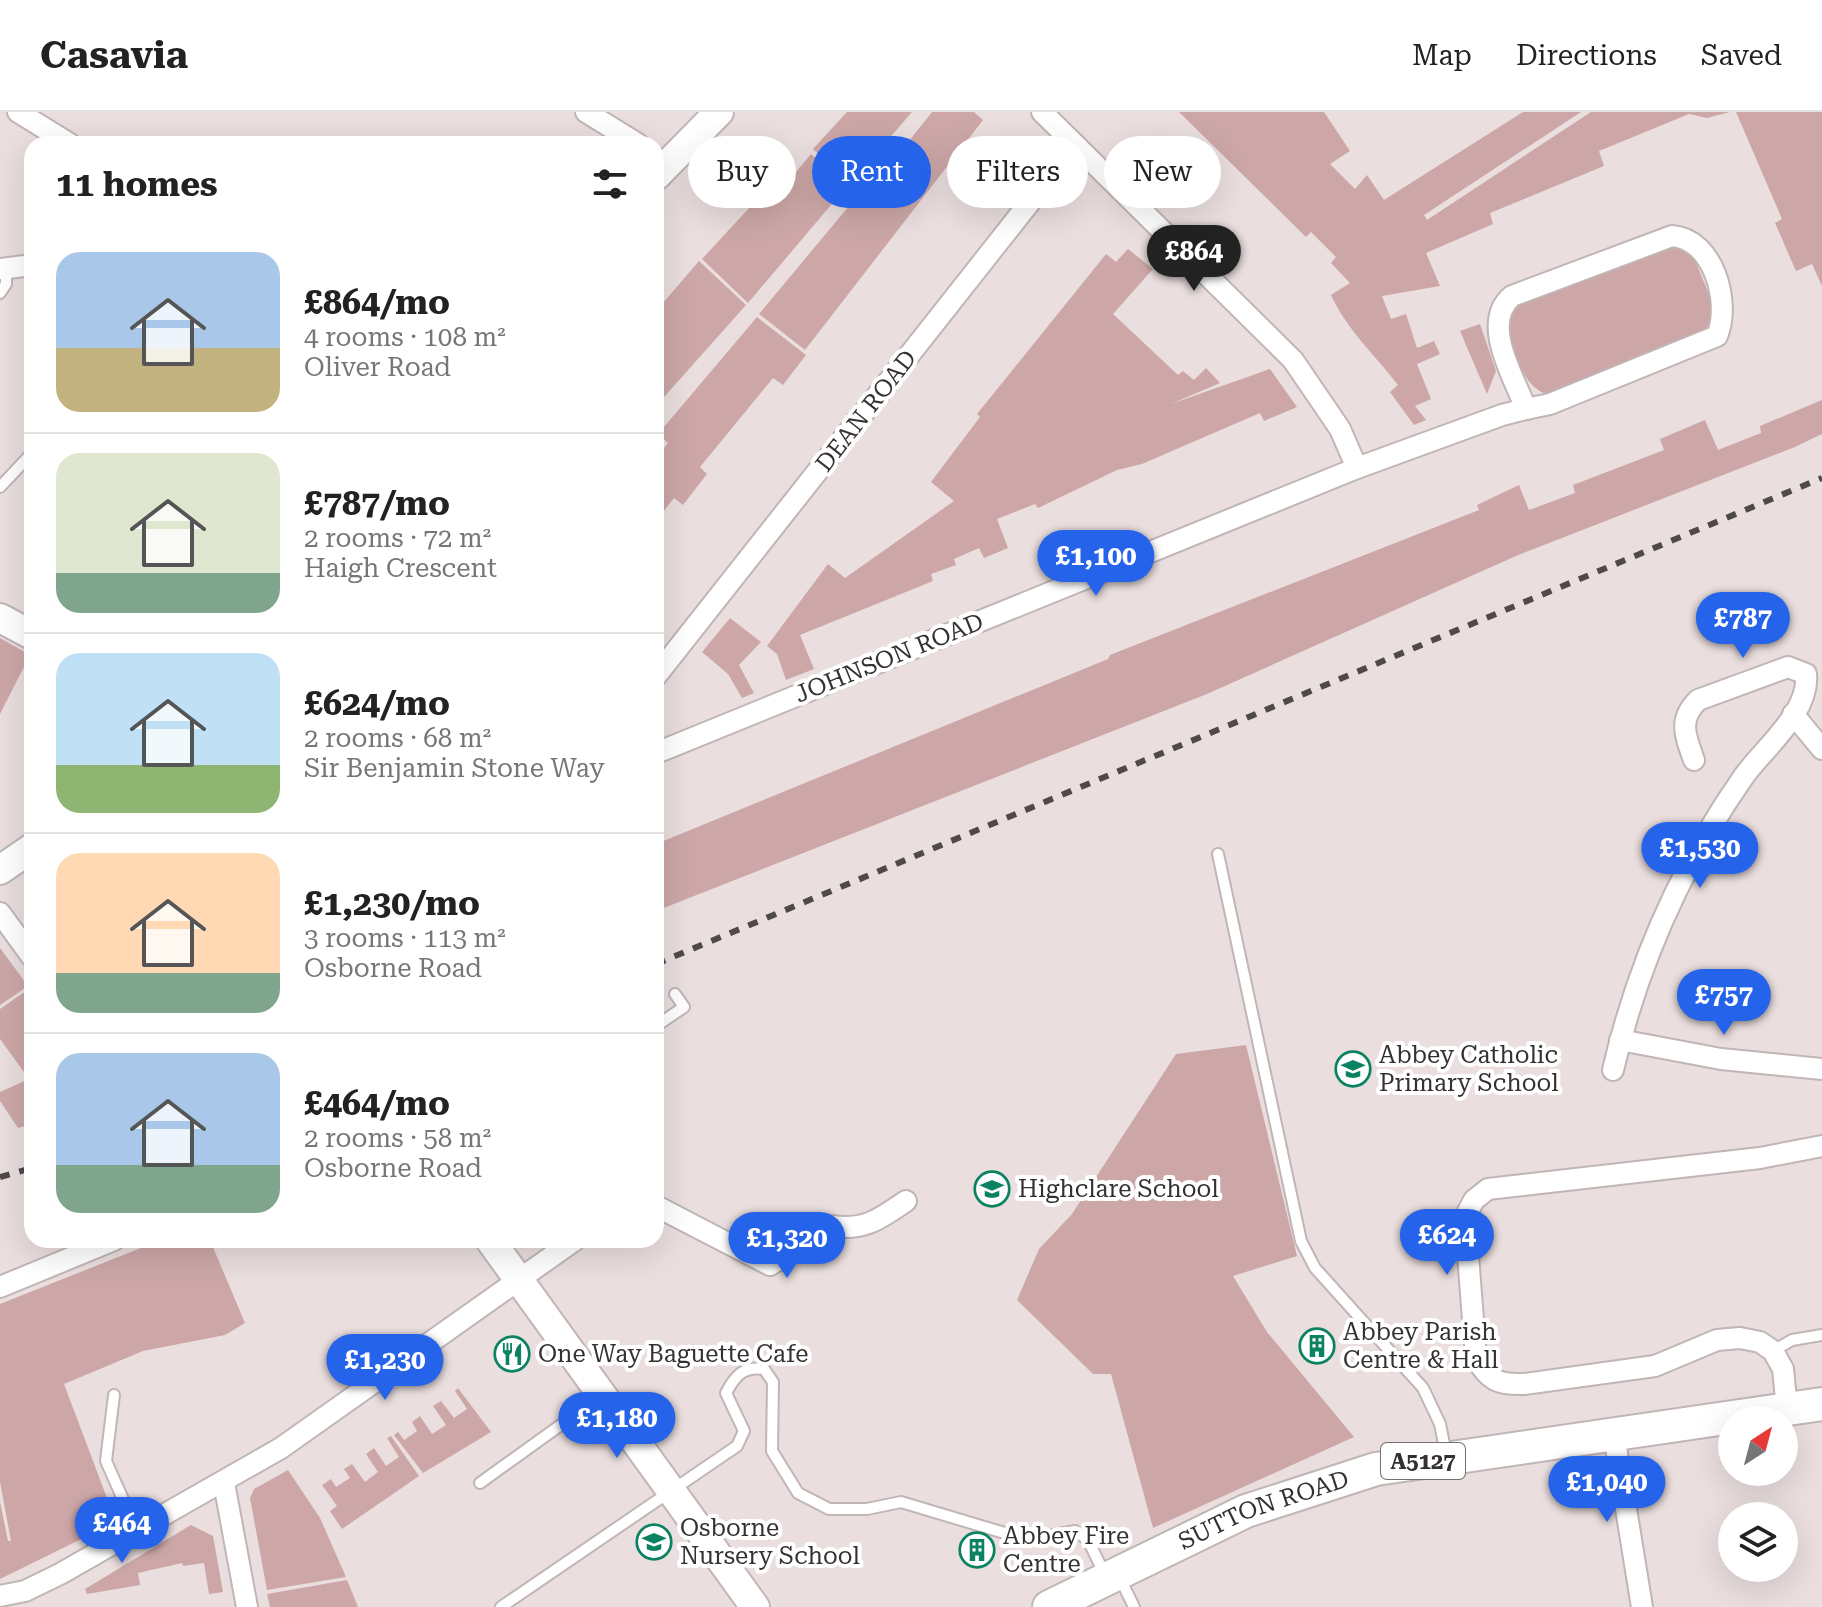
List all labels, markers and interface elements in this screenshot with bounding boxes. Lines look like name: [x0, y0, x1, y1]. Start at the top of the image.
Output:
text: Casavia: [40, 33, 188, 77]
text: Map: [1412, 39, 1472, 72]
text: Directions: [1516, 39, 1657, 72]
text: Saved: [1701, 39, 1782, 72]
chip: Buy: [688, 136, 796, 208]
chip: Rent: [812, 136, 931, 208]
chip: Filters: [947, 136, 1088, 208]
chip: New: [1104, 136, 1221, 208]
icon: filters: [588, 162, 632, 206]
text: 11 homes: [56, 164, 218, 204]
pin: £864: [1147, 225, 1241, 293]
text: £864: [1165, 236, 1223, 266]
text: £864/mo: [304, 282, 450, 322]
icon: home: [120, 284, 216, 380]
text: 4 rooms · 108 m²: [304, 322, 506, 352]
street label: DEAN ROAD: [810, 345, 922, 477]
text: Oliver Road: [304, 352, 451, 382]
text: £787/mo: [304, 483, 450, 523]
icon: home: [120, 485, 216, 581]
text: 2 rooms · 72 m²: [304, 523, 491, 553]
pin: £1,100: [1031, 530, 1161, 598]
text: £1,100: [1055, 541, 1137, 571]
text: Haigh Crescent: [304, 553, 497, 583]
pin: £787: [1696, 592, 1790, 660]
text: £787: [1714, 603, 1772, 633]
street label: JOHNSON ROAD: [790, 607, 988, 709]
text: £624/mo: [304, 683, 450, 723]
icon: home: [120, 685, 216, 781]
text: 2 rooms · 68 m²: [304, 723, 491, 753]
text: Sir Benjamin Stone Way: [304, 753, 605, 783]
pin: £1,530: [1635, 822, 1765, 890]
text: £1,530: [1659, 833, 1741, 863]
text: £1,230/mo: [304, 883, 480, 923]
icon: home: [120, 885, 216, 981]
text: 3 rooms · 113 m²: [304, 923, 506, 953]
text: Osborne Road: [304, 953, 482, 983]
pin: £757: [1677, 969, 1771, 1037]
text: £757: [1695, 980, 1753, 1010]
place label: Abbey Catholic Primary School: [1379, 1041, 1559, 1097]
school or university icon: Abbey Catholic Primary School: [1334, 1050, 1372, 1088]
text: £464/mo: [304, 1083, 450, 1123]
icon: home: [120, 1085, 216, 1181]
text: 2 rooms · 58 m²: [304, 1123, 491, 1153]
text: Osborne Road: [304, 1153, 482, 1183]
school or university icon: Highclare School: [973, 1170, 1011, 1208]
place label: Highclare School: [1018, 1175, 1219, 1203]
pin: £624: [1400, 1209, 1494, 1277]
pin: £1,320: [722, 1212, 852, 1280]
text: £624: [1418, 1220, 1476, 1250]
text: £1,320: [746, 1223, 828, 1253]
place label: Abbey Parish Centre & Hall: [1343, 1318, 1498, 1374]
building icon: Abbey Parish Centre & Hall: [1298, 1327, 1336, 1365]
pin: £1,230: [320, 1334, 450, 1402]
restaurant icon: One Way Baguette Cafe: [493, 1335, 531, 1373]
place label: One Way Baguette Cafe: [538, 1340, 808, 1368]
text: £1,230: [344, 1345, 426, 1375]
pin: £1,180: [552, 1392, 682, 1460]
text: £1,180: [576, 1403, 658, 1433]
north arrow: [1718, 1406, 1798, 1486]
map controls: [1718, 1406, 1798, 1582]
road number: A5127: [1381, 1443, 1465, 1479]
pin: £1,040: [1542, 1456, 1672, 1524]
street label: SUTTON ROAD: [1174, 1465, 1352, 1556]
text: £1,040: [1566, 1467, 1648, 1497]
pin: £464: [75, 1497, 169, 1565]
button: layers: [1718, 1502, 1798, 1582]
text: £464: [93, 1508, 151, 1538]
place label: Osborne Nursery School: [680, 1514, 860, 1570]
place label: Abbey Fire Centre: [1003, 1522, 1129, 1578]
school or university icon: Osborne Nursery School: [635, 1523, 673, 1561]
building icon: Abbey Fire Centre: [958, 1531, 996, 1569]

